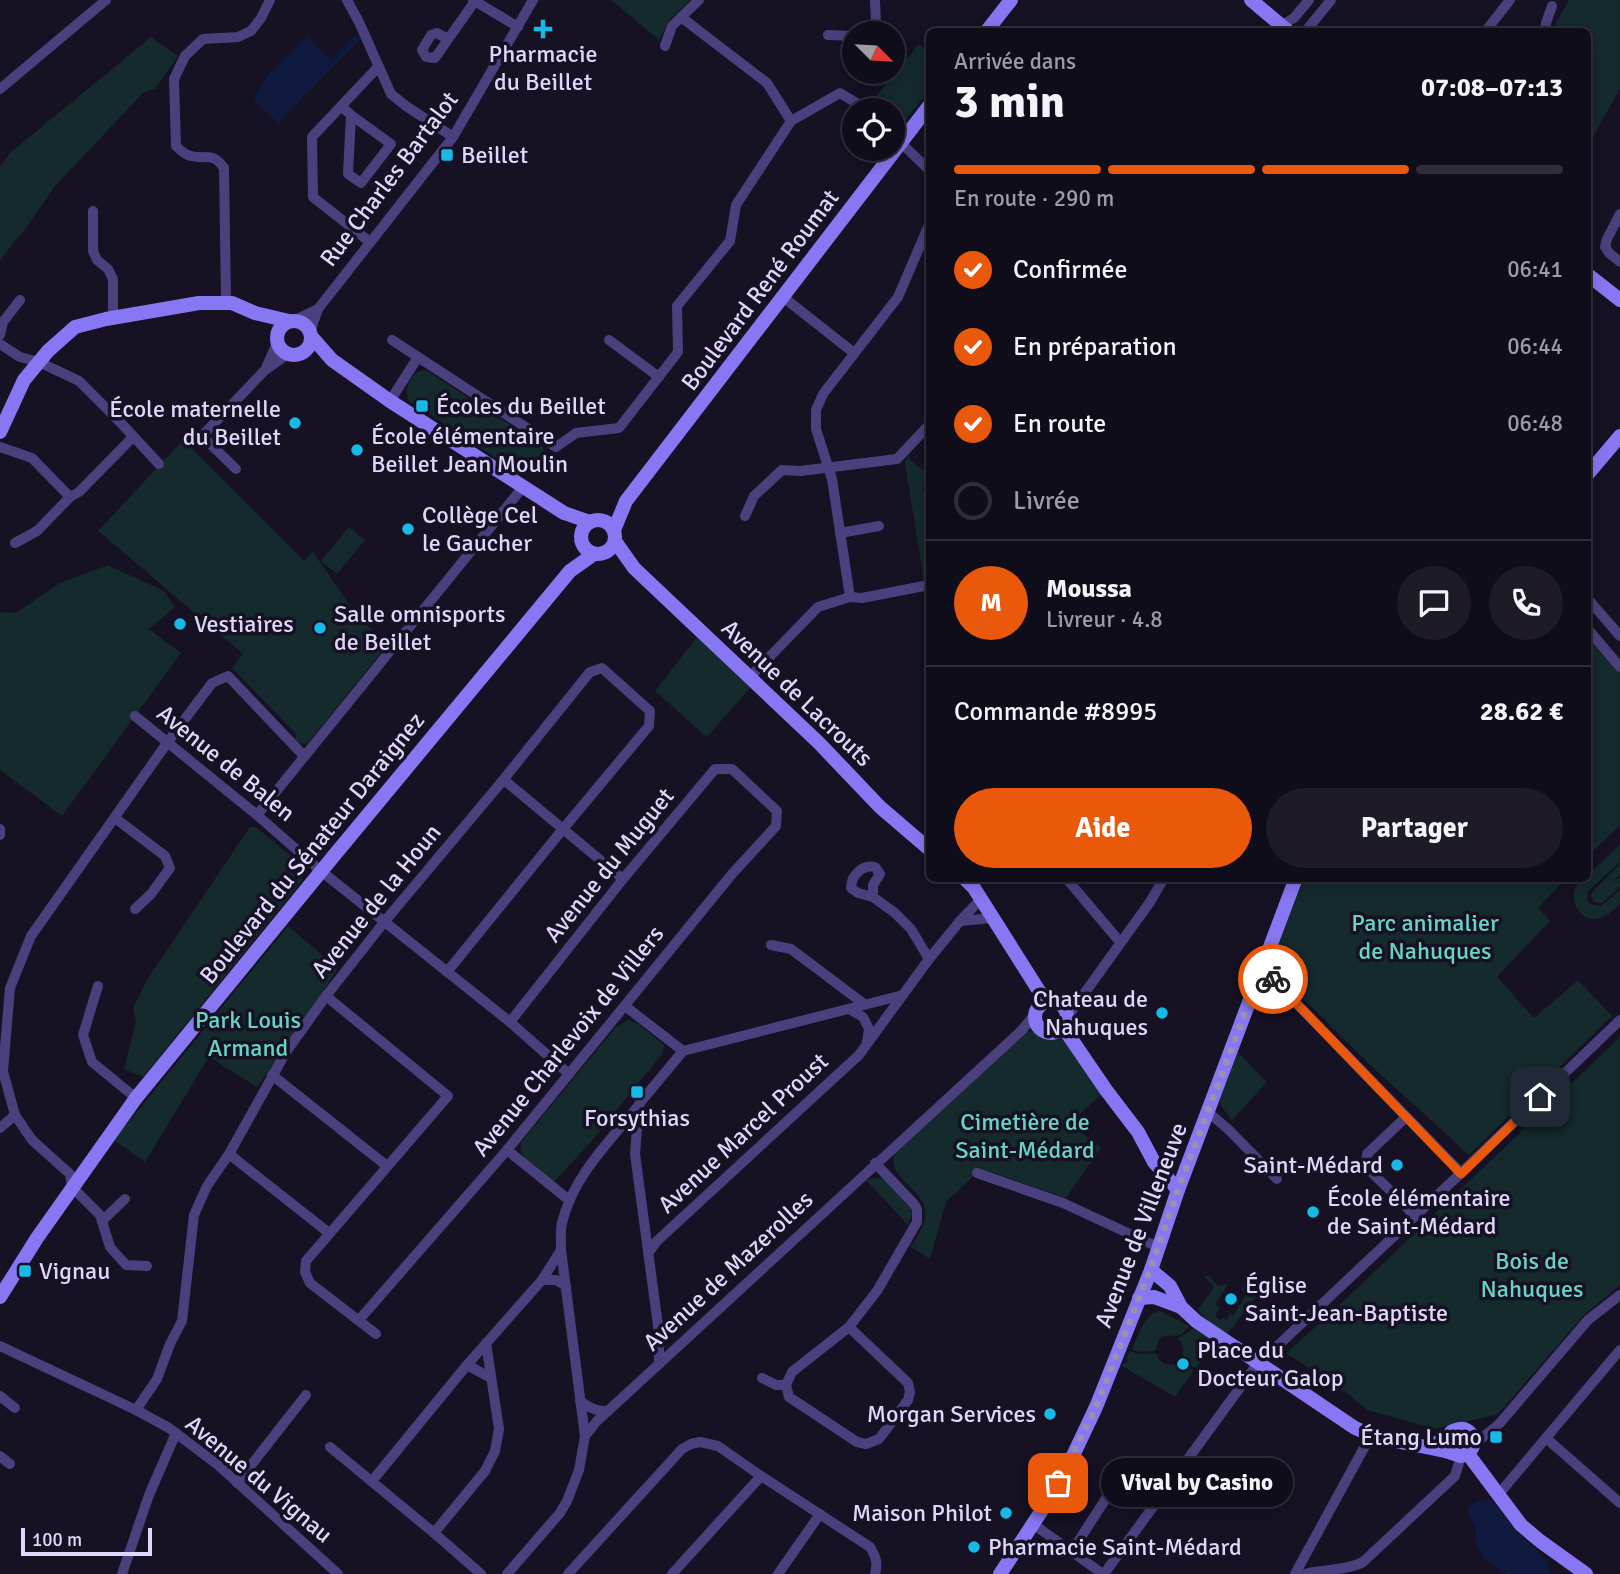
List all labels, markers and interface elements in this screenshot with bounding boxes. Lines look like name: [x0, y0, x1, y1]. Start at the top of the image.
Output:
marker: Pharmacie du Beillet: [535, 21, 551, 37]
north arrow: [842, 21, 905, 84]
map controls: [842, 21, 905, 161]
place label: Pharmacie du Beillet: [489, 39, 597, 97]
text: Arrivée dans: [954, 47, 1076, 76]
text: 07:08–07:13: [1421, 72, 1563, 104]
text: 3 min: [954, 74, 1065, 130]
street label: Rue Charles Bartalot: [313, 86, 465, 272]
button: locate: [842, 98, 905, 161]
place label: Beillet: [461, 140, 528, 170]
marker: Beillet: [439, 147, 455, 163]
street label: Boulevard René Roumat: [675, 184, 845, 396]
text: En route · 290 m: [954, 184, 1114, 213]
icon: check: [954, 251, 992, 289]
text: Confirmée: [1013, 254, 1128, 286]
text: 06:41: [1507, 255, 1563, 284]
icon: check: [954, 328, 992, 366]
text: En préparation: [1013, 331, 1177, 363]
text: 06:44: [1507, 332, 1563, 361]
place label: Écoles du Beillet: [436, 391, 606, 421]
place label: École maternelle du Beillet: [109, 394, 281, 452]
marker: Écoles du Beillet: [414, 398, 430, 414]
icon: check: [954, 405, 992, 443]
text: En route: [1013, 408, 1106, 440]
text: 06:48: [1507, 409, 1563, 438]
marker: École maternelle du Beillet: [287, 415, 303, 431]
place label: École élémentaire Beillet Jean Moulin: [371, 421, 568, 479]
marker: École élémentaire Beillet Jean Moulin: [349, 442, 365, 458]
text: Livrée: [1013, 485, 1080, 517]
place label: Collège Cel le Gaucher: [422, 500, 538, 558]
marker: Collège Cel le Gaucher: [400, 521, 416, 537]
button: chat: [1397, 566, 1471, 640]
button: phone: [1489, 566, 1563, 640]
text: Moussa: [1046, 573, 1132, 605]
text: M: [980, 587, 1002, 619]
place label: Salle omnisports de Beillet: [334, 599, 506, 657]
text: Livreur · 4.8: [1046, 605, 1163, 634]
place label: Vestiaires: [194, 609, 294, 639]
street label: Avenue de Lacrouts: [715, 613, 879, 773]
marker: Vestiaires: [172, 616, 188, 632]
marker: Salle omnisports de Beillet: [312, 620, 328, 636]
text: Commande #8995: [954, 696, 1157, 728]
text: 28.62 €: [1480, 696, 1563, 728]
street label: Avenue de Balen: [151, 698, 301, 828]
street label: Boulevard du Sénateur Daraignez: [193, 706, 431, 990]
street label: Avenue du Muguet: [538, 782, 680, 948]
button: Aide: [954, 788, 1252, 868]
button: Partager: [1266, 788, 1563, 868]
street label: Avenue de la Houn: [305, 818, 447, 984]
park label: Parc animalier de Nahuques: [1351, 908, 1499, 966]
street label: Avenue Charlevoix de Villers: [466, 919, 670, 1163]
courier: [1238, 944, 1308, 1014]
icon: bike: [1254, 960, 1292, 998]
place label: Chateau de Nahuques: [1033, 984, 1148, 1042]
park label: Park Louis Armand: [195, 1005, 301, 1063]
marker: Chateau de Nahuques: [1154, 1005, 1170, 1021]
street label: Avenue Marcel Proust: [652, 1046, 834, 1220]
pin: [1510, 1067, 1570, 1127]
icon: home: [1521, 1078, 1559, 1116]
marker: Forsythias: [629, 1084, 645, 1100]
place label: Forsythias: [584, 1103, 690, 1133]
park label: Cimetière de Saint-Médard: [955, 1107, 1095, 1165]
street label: Avenue de Villeneuve: [1088, 1118, 1194, 1332]
place label: Saint-Médard: [1243, 1150, 1383, 1180]
marker: Saint-Médard: [1389, 1157, 1405, 1173]
place label: École élémentaire de Saint-Médard: [1327, 1183, 1511, 1241]
street label: Avenue de Mazerolles: [637, 1185, 819, 1357]
marker: École élémentaire de Saint-Médard: [1305, 1204, 1321, 1220]
park label: Bois de Nahuques: [1481, 1246, 1583, 1304]
place label: Vignau: [39, 1256, 110, 1286]
marker: Vignau: [17, 1263, 33, 1279]
place label: Église Saint-Jean-Baptiste: [1245, 1270, 1448, 1328]
marker: Église Saint-Jean-Baptiste: [1223, 1291, 1239, 1307]
place label: Place du Docteur Galop: [1197, 1335, 1343, 1393]
marker: Place du Docteur Galop: [1175, 1356, 1191, 1372]
place label: Morgan Services: [867, 1399, 1036, 1429]
marker: Morgan Services: [1042, 1406, 1058, 1422]
street label: Avenue du Vignau: [179, 1409, 339, 1549]
place label: Étang Lumo: [1360, 1422, 1482, 1452]
marker: Étang Lumo: [1488, 1429, 1504, 1445]
pin: [1028, 1453, 1088, 1513]
callout: Vival by Casino: [1100, 1458, 1292, 1508]
icon: bag: [1039, 1464, 1077, 1502]
text: Vival by Casino: [1121, 1468, 1273, 1497]
place label: Maison Philot: [852, 1498, 992, 1528]
marker: Maison Philot: [998, 1505, 1014, 1521]
scale bar: [21, 1525, 152, 1557]
text: 100 m: [32, 1528, 82, 1552]
place label: Pharmacie Saint-Médard: [988, 1532, 1242, 1562]
marker: Pharmacie Saint-Médard: [966, 1539, 982, 1555]

